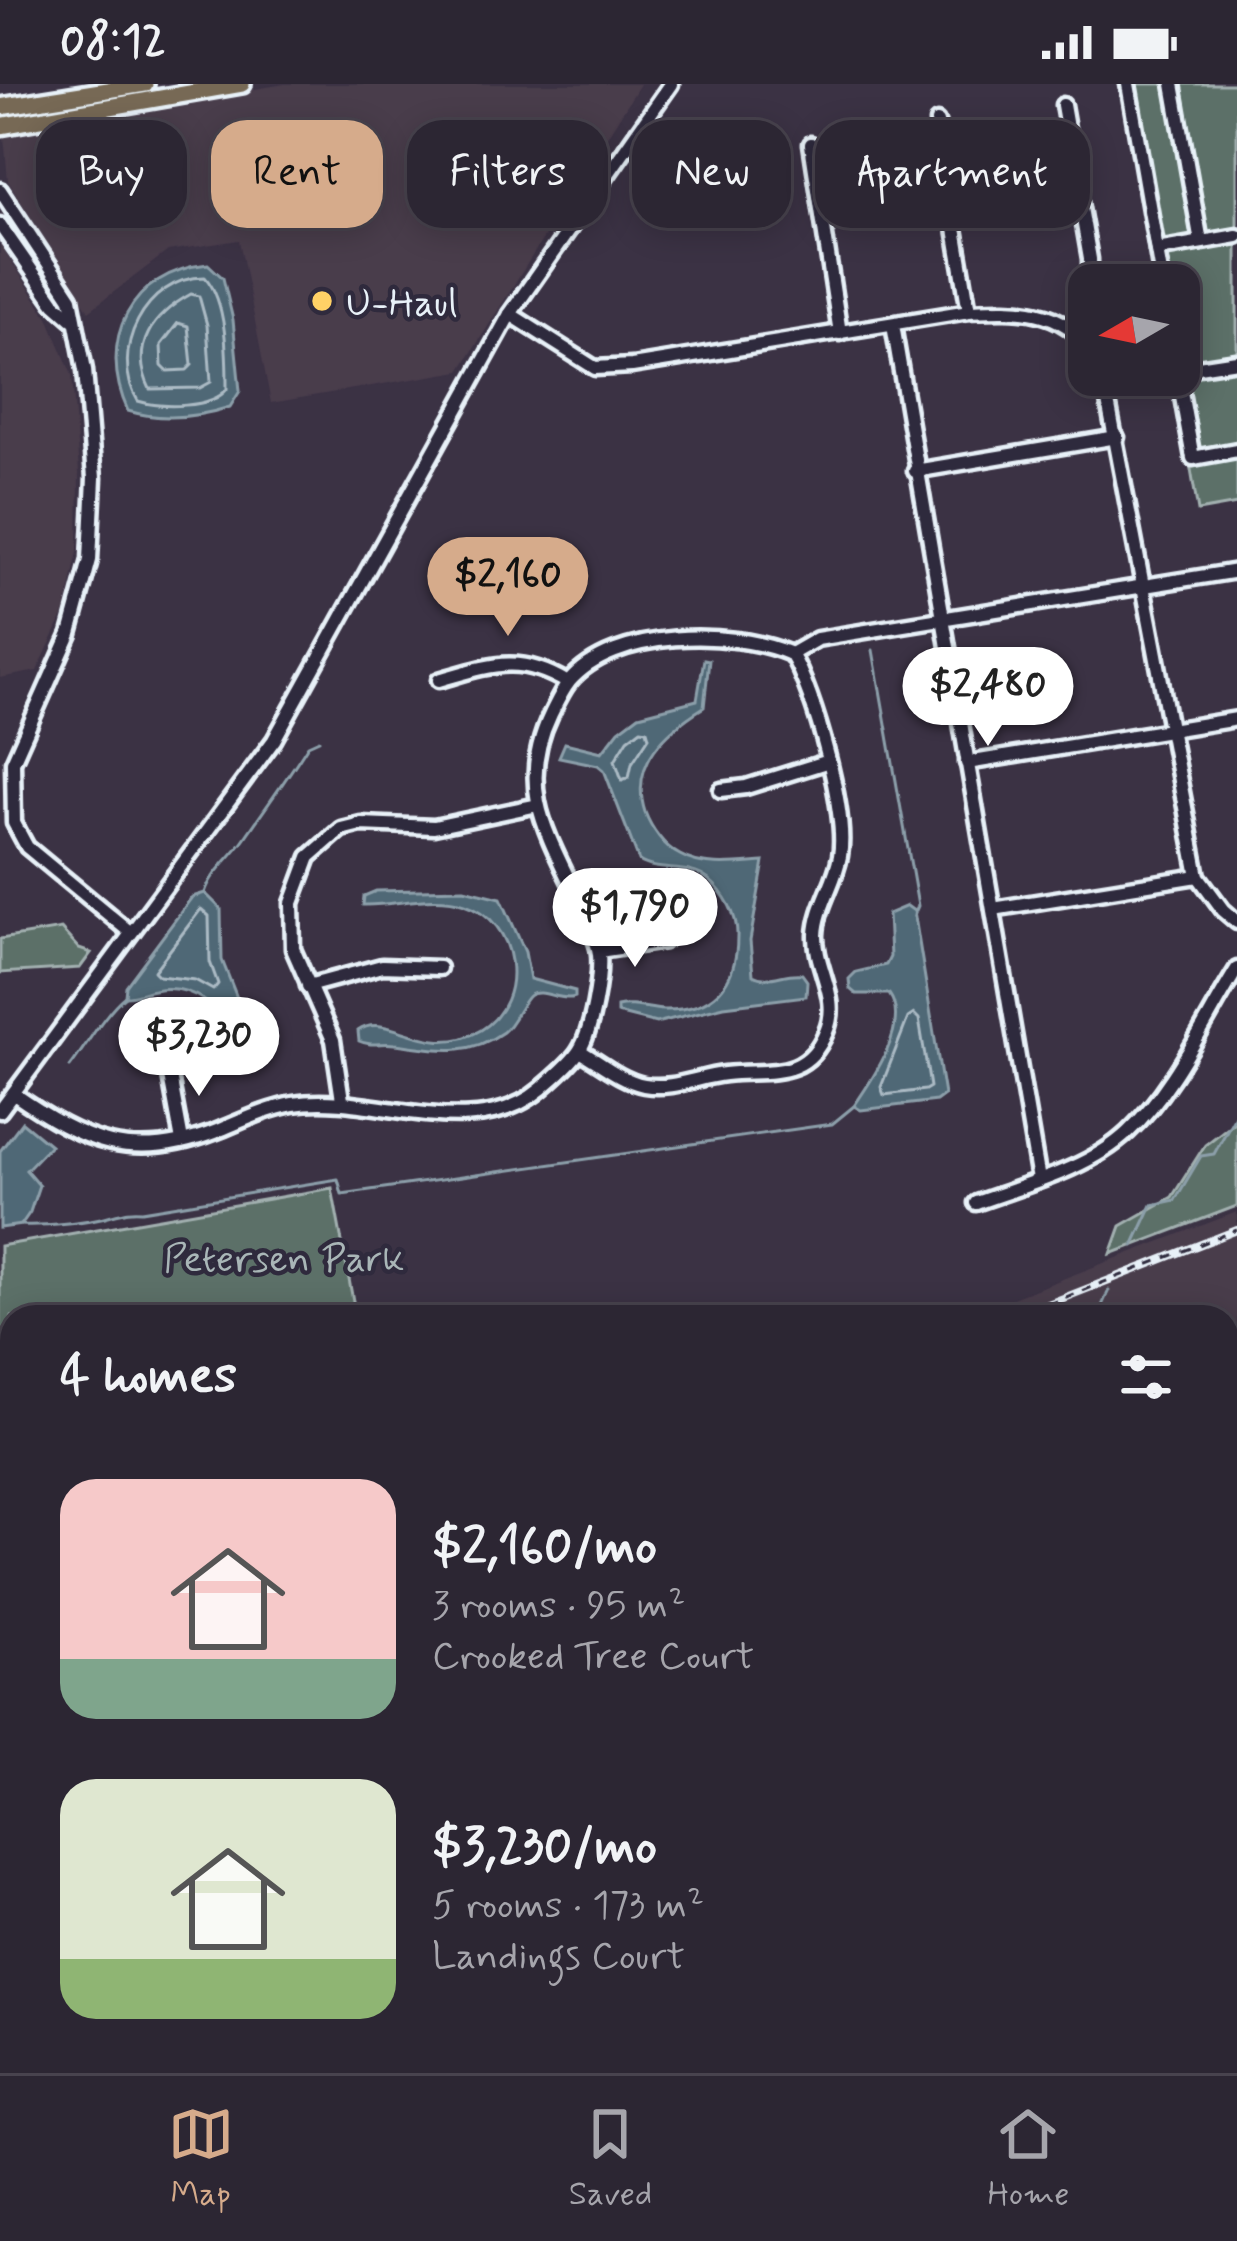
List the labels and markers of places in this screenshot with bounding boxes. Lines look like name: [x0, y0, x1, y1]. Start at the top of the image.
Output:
place label: U-Haul: [346, 279, 457, 330]
marker: U-Haul: [309, 288, 335, 314]
pin: $2,160: [410, 537, 606, 639]
pin: $2,480: [890, 647, 1086, 749]
pin: $1,790: [537, 868, 733, 970]
pin: $3,230: [101, 997, 297, 1099]

